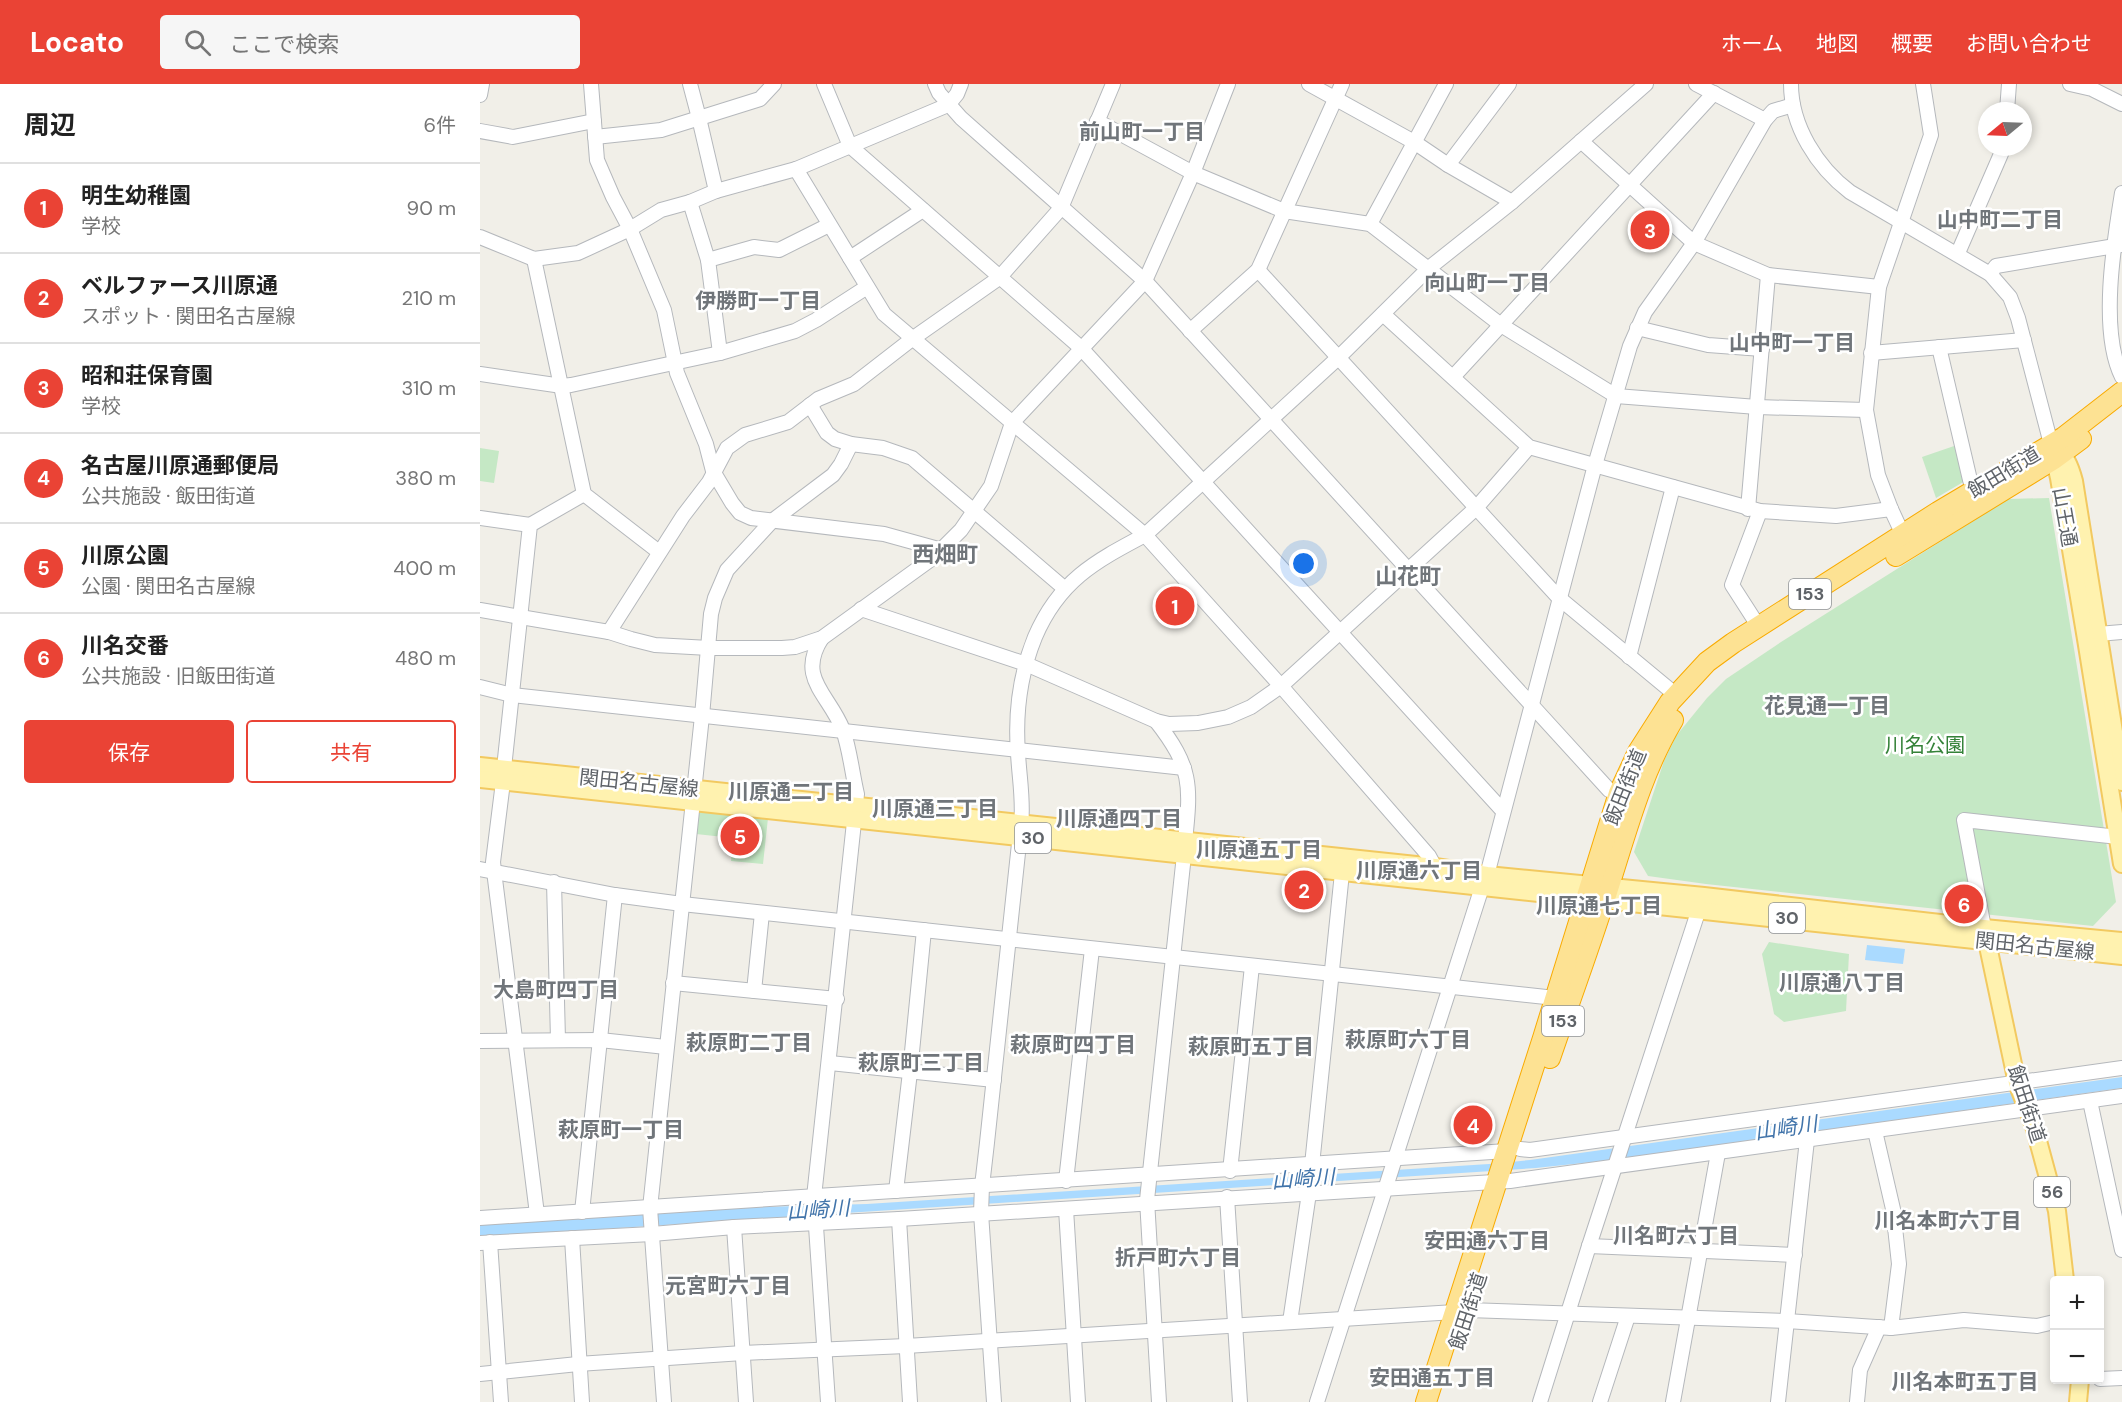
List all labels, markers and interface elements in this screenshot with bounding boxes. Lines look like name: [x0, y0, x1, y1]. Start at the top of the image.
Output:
search box: [160, 15, 580, 69]
text: Locato: [30, 24, 124, 61]
icon: search: [181, 26, 214, 59]
text: ここで検索: [229, 30, 339, 59]
text: ホーム: [1721, 30, 1783, 58]
text: 地図: [1816, 30, 1858, 58]
text: 概要: [1891, 30, 1933, 58]
text: お問い合わせ: [1966, 30, 2092, 58]
north arrow: [1978, 102, 2032, 156]
text: 周辺: [24, 108, 76, 142]
text: 6件: [423, 112, 456, 138]
district label: 前山町一丁目: [1079, 118, 1205, 146]
text: 明生幼稚園: [81, 181, 191, 210]
text: 1: [40, 195, 47, 221]
text: 90 m: [407, 195, 456, 221]
district label: 山中町二丁目: [1937, 206, 2063, 234]
pin: 3: [1630, 208, 1670, 252]
text: 学校: [81, 213, 121, 239]
district label: 向山町一丁目: [1424, 269, 1550, 297]
text: ベルファース川原通: [81, 271, 278, 300]
text: 2: [38, 285, 49, 311]
text: 210 m: [401, 285, 456, 311]
district label: 伊勝町一丁目: [695, 287, 821, 315]
text: スポット · 関田名古屋線: [81, 303, 296, 329]
district label: 山中町一丁目: [1729, 329, 1855, 357]
text: 昭和荘保育園: [81, 361, 213, 390]
text: 3: [37, 375, 50, 401]
text: 310 m: [401, 375, 456, 401]
text: 学校: [81, 393, 121, 419]
street label: 飯田街道: [1963, 440, 2045, 504]
text: 名古屋川原通郵便局: [81, 451, 279, 480]
text: 4: [37, 465, 50, 491]
text: 380 m: [395, 465, 456, 491]
text: 公共施設 · 飯田街道: [81, 483, 256, 509]
street label: 山王通: [2047, 485, 2083, 549]
district label: 西畑町: [912, 540, 978, 569]
text: 川原公園: [81, 541, 169, 570]
your location: [1289, 549, 1318, 578]
text: 5: [37, 555, 50, 581]
text: 400 m: [393, 555, 456, 581]
district label: 山花町: [1375, 562, 1441, 591]
text: 公園 · 関田名古屋線: [81, 573, 256, 599]
road number: 153: [1789, 579, 1831, 609]
pin: 1: [1156, 584, 1194, 628]
text: 川名交番: [81, 631, 169, 660]
text: 6: [37, 645, 50, 671]
text: 480 m: [395, 645, 456, 671]
text: 公共施設 · 旧飯田街道: [81, 663, 276, 689]
district label: 花見通一丁目: [1764, 692, 1890, 720]
button: 保存: [24, 720, 234, 783]
button: 共有: [246, 720, 456, 783]
park label: 川名公園: [1885, 732, 1965, 758]
street label: 飯田街道: [1598, 745, 1652, 829]
street label: 関田名古屋線: [578, 764, 700, 802]
district label: 川原通二丁目: [728, 778, 854, 806]
district label: 川原通三丁目: [872, 795, 998, 823]
district label: 川原通四丁目: [1056, 805, 1182, 833]
pin: 5: [720, 814, 760, 858]
road number: 30: [1015, 823, 1051, 853]
district label: 川原通五丁目: [1196, 836, 1322, 864]
district label: 川原通六丁目: [1356, 857, 1482, 885]
pin: 2: [1284, 868, 1324, 912]
pin: 6: [1944, 882, 1984, 926]
district label: 川原通七丁目: [1536, 892, 1662, 920]
road number: 30: [1769, 903, 1805, 933]
street label: 関田名古屋線: [1974, 927, 2096, 965]
district label: 川原通八丁目: [1779, 969, 1905, 997]
district label: 大島町四丁目: [493, 976, 619, 1004]
road number: 153: [1542, 1006, 1584, 1036]
district label: 萩原町六丁目: [1345, 1026, 1471, 1054]
district label: 萩原町二丁目: [686, 1029, 812, 1057]
district label: 萩原町四丁目: [1010, 1031, 1136, 1059]
district label: 萩原町五丁目: [1188, 1033, 1314, 1061]
district label: 萩原町三丁目: [858, 1049, 984, 1077]
street label: 飯田街道: [2002, 1062, 2052, 1146]
pin: 4: [1454, 1102, 1492, 1148]
water label: 山崎川: [1753, 1109, 1821, 1146]
district label: 萩原町一丁目: [558, 1116, 684, 1144]
water label: 山崎川: [1271, 1163, 1337, 1195]
road number: 56: [2034, 1177, 2070, 1207]
water label: 山崎川: [786, 1194, 852, 1226]
district label: 川名本町六丁目: [1875, 1207, 2022, 1235]
district label: 川名町六丁目: [1613, 1222, 1739, 1250]
district label: 安田通六丁目: [1424, 1227, 1550, 1255]
district label: 折戸町六丁目: [1115, 1244, 1241, 1272]
street label: 飯田街道: [1443, 1269, 1493, 1353]
district label: 元宮町六丁目: [665, 1272, 791, 1300]
map controls: [2050, 1276, 2104, 1384]
button: +: [2050, 1276, 2104, 1330]
button: −: [2050, 1330, 2104, 1384]
district label: 安田通五丁目: [1369, 1364, 1495, 1392]
district label: 川名本町五丁目: [1892, 1368, 2039, 1396]

